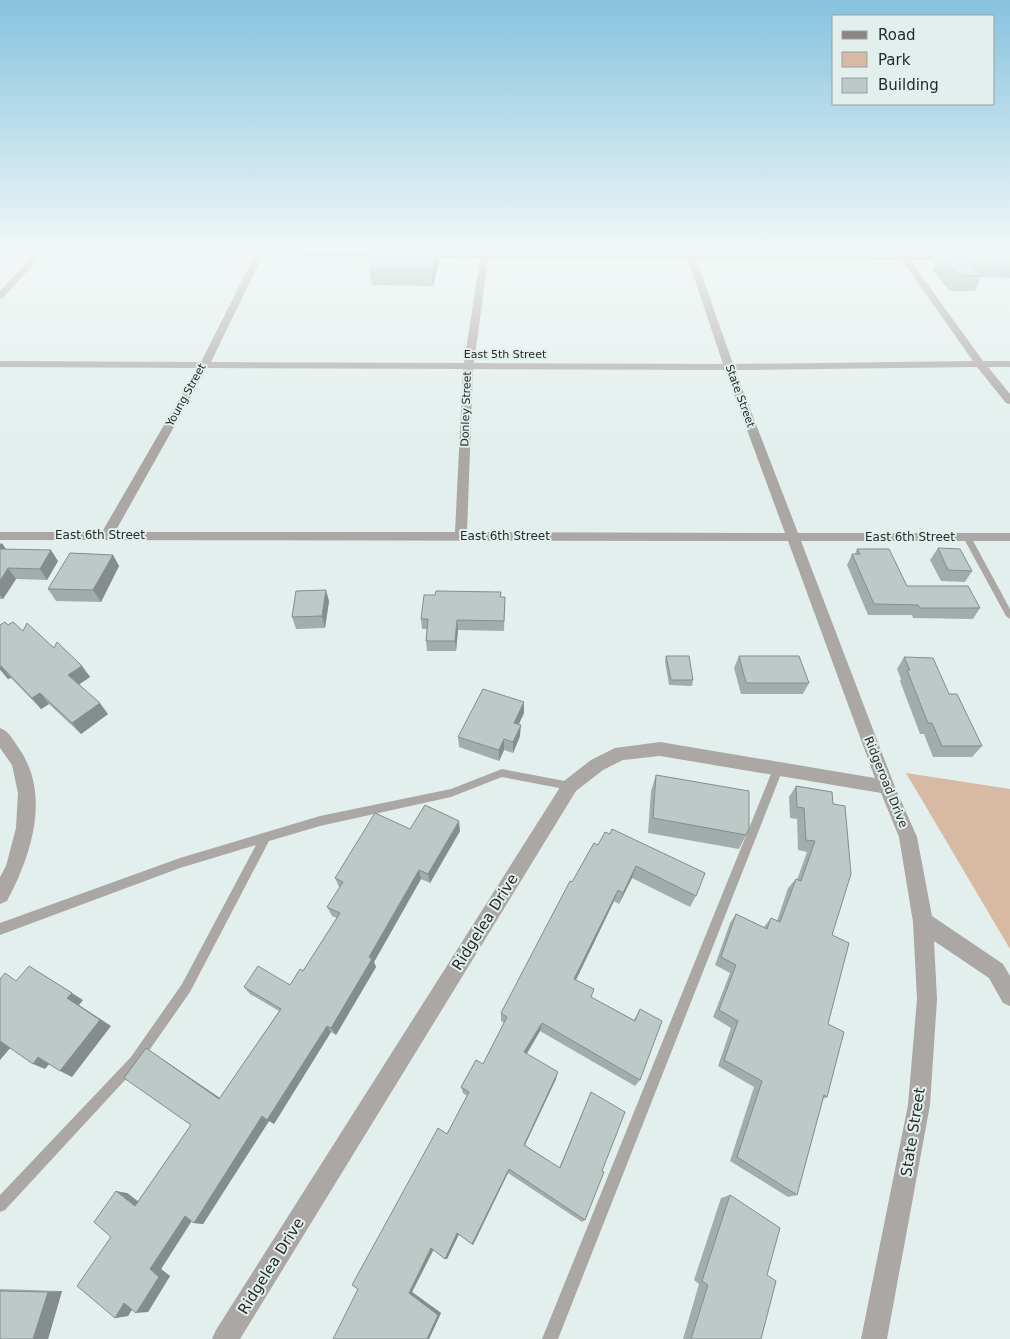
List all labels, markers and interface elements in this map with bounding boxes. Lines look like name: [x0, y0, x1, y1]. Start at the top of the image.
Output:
legend: [832, 15, 995, 105]
text: Road: [878, 26, 916, 44]
text: Park: [878, 51, 911, 69]
text: Building: [878, 76, 939, 94]
street label: East 5th Street: [464, 348, 547, 361]
street label: Young Street: [163, 361, 209, 430]
street label: State Street: [723, 363, 758, 430]
street label: Donley Street: [458, 370, 474, 447]
street label: East 6th Street: [55, 528, 145, 542]
street label: East 6th Street: [460, 529, 550, 543]
street label: East 6th Street: [865, 530, 955, 544]
street label: Ridgeroad Drive: [861, 734, 911, 830]
street label: Ridgelea Drive: [448, 870, 522, 974]
street label: State Street: [897, 1086, 929, 1178]
street label: Ridgelea Drive: [234, 1214, 308, 1318]

